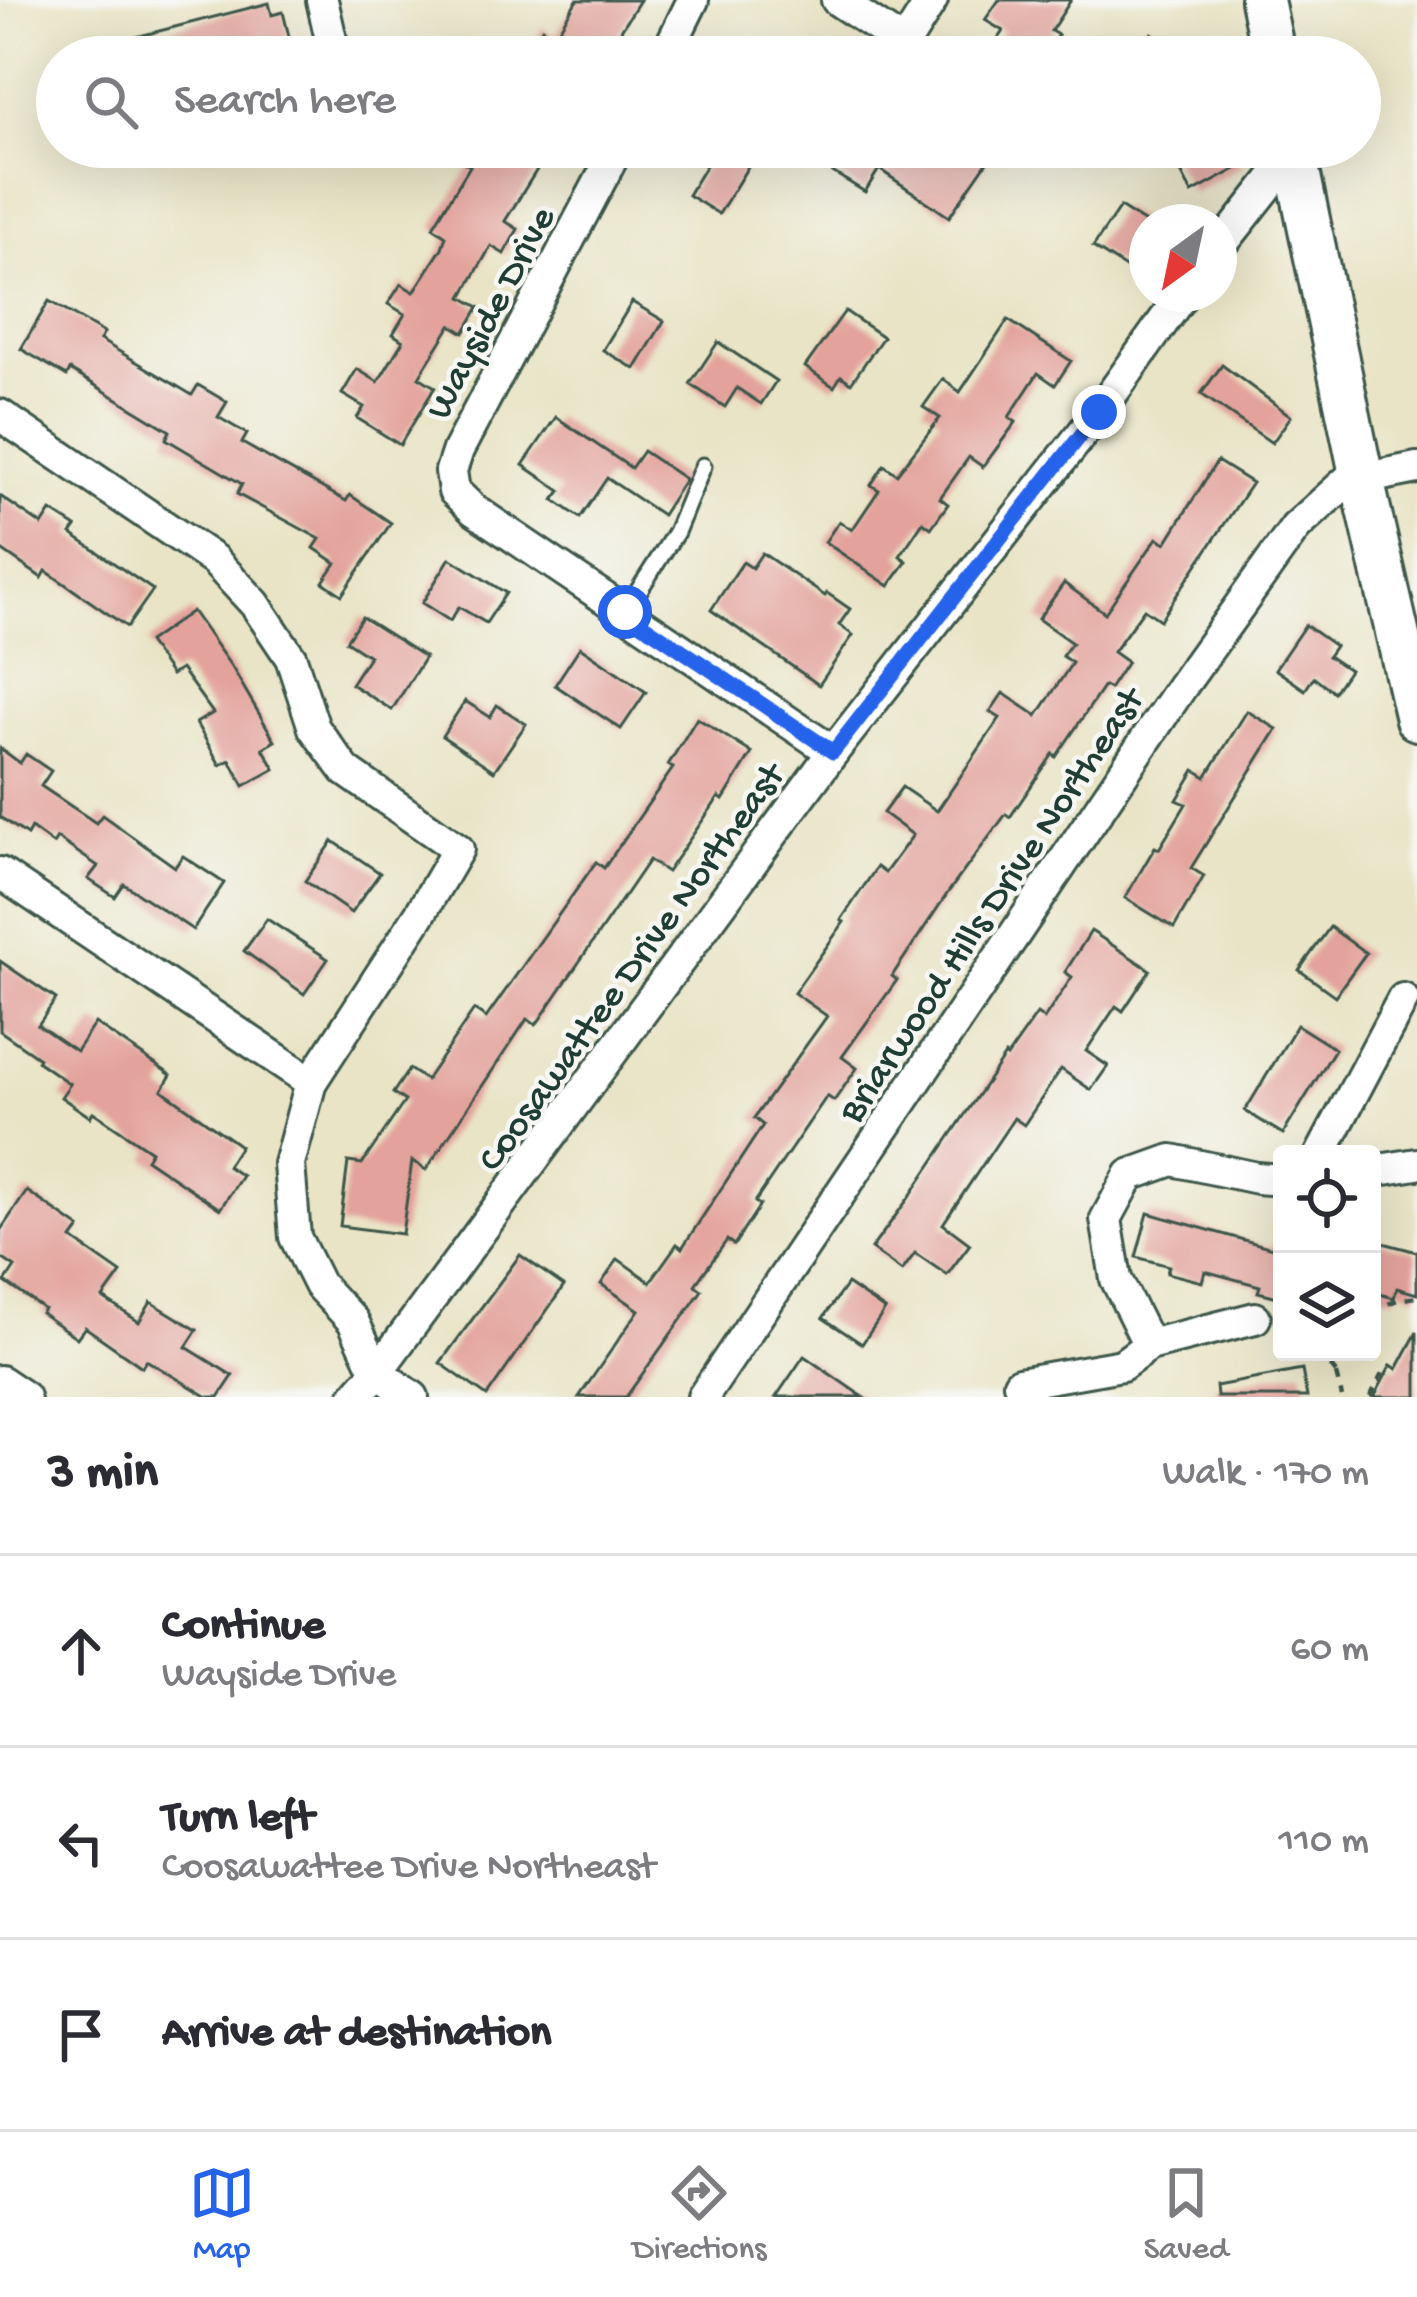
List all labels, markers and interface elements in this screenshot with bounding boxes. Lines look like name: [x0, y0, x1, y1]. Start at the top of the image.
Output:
search box: [36, 36, 1381, 168]
icon: search: [78, 69, 144, 135]
text: Search here: [174, 76, 396, 129]
street label: Wayside Drive: [418, 199, 569, 428]
north arrow: [1129, 204, 1237, 312]
route end: [1072, 385, 1126, 439]
route start: [598, 585, 652, 639]
street label: Briarwood Hills Drive Northeast: [830, 678, 1158, 1134]
street label: Coosawattee Drive Northeast: [470, 753, 799, 1182]
map controls: [1273, 1145, 1381, 1361]
button: locate: [1273, 1145, 1381, 1253]
button: layers: [1273, 1253, 1381, 1361]
text: 3 min: [48, 1445, 158, 1505]
text: Walk · 170 m: [1162, 1452, 1369, 1498]
text: Continue: [162, 1601, 325, 1654]
icon: ahead: [48, 1618, 114, 1684]
text: 60 m: [1290, 1628, 1369, 1674]
text: Wayside Drive: [162, 1654, 396, 1700]
text: Turn left: [162, 1793, 314, 1846]
icon: left: [48, 1810, 114, 1876]
text: 110 m: [1278, 1820, 1369, 1866]
text: Coosawattee Drive Northeast: [162, 1846, 656, 1892]
icon: arrive: [48, 2002, 114, 2068]
text: Arrive at destination: [162, 2008, 551, 2061]
tab: Map: [189, 2160, 255, 2270]
tab: Directions: [632, 2160, 766, 2270]
tab: Saved: [1144, 2160, 1228, 2270]

